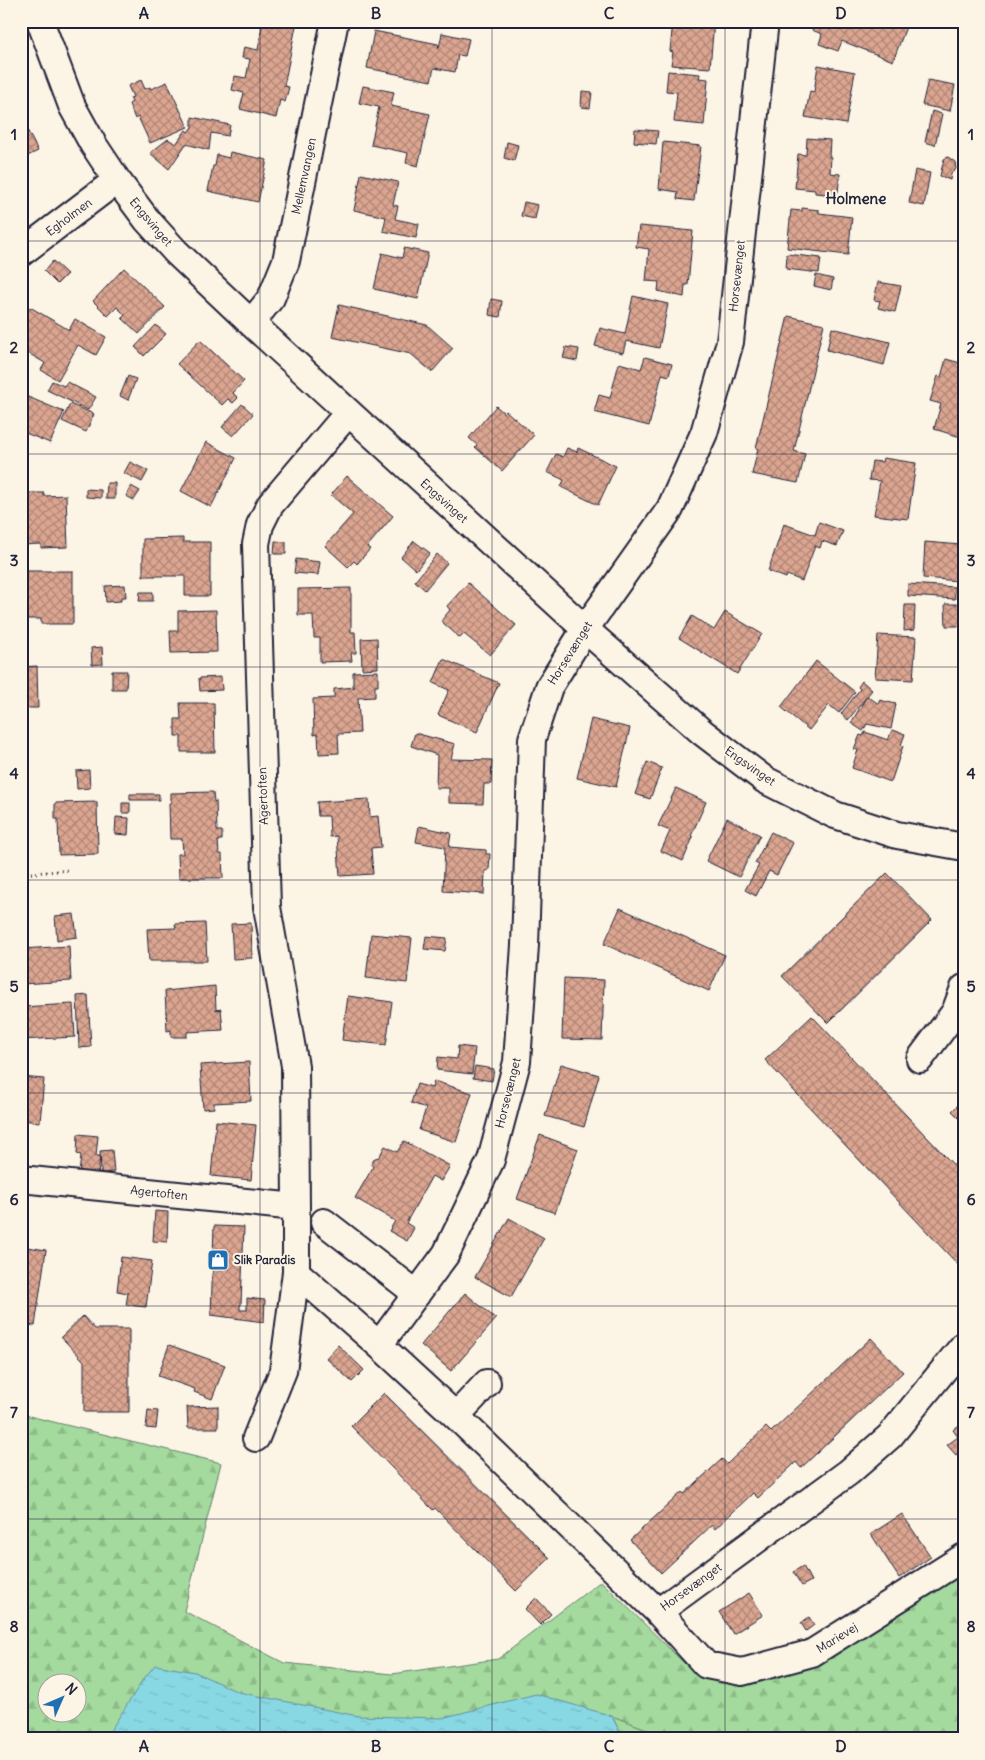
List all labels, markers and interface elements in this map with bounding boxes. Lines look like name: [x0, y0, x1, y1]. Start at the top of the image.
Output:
text: A: [139, 3, 149, 23]
text: B: [371, 3, 382, 23]
text: C: [604, 3, 615, 23]
text: D: [835, 3, 847, 23]
text: 1: [11, 124, 17, 144]
text: 1: [968, 124, 974, 144]
street label: Mellemvangen: [288, 136, 319, 216]
district label: Holmene: [826, 189, 886, 208]
street label: Egholmen: [43, 194, 95, 239]
street label: Engsvinget: [127, 194, 176, 249]
street label: Horsevænget: [725, 239, 748, 313]
text: 2: [10, 337, 19, 357]
text: 2: [967, 337, 976, 357]
street label: Engsvinget: [417, 475, 471, 526]
text: 3: [9, 550, 19, 570]
text: 3: [966, 550, 976, 570]
street label: Horsevænget: [544, 618, 595, 687]
street label: Engsvinget: [722, 743, 779, 789]
text: 4: [9, 763, 19, 783]
text: 4: [966, 763, 976, 783]
street label: Agertoften: [254, 767, 271, 825]
text: 5: [9, 976, 19, 996]
text: 5: [966, 976, 976, 996]
street label: Horsevænget: [492, 1056, 524, 1130]
street label: Agertoften: [130, 1182, 189, 1203]
text: 6: [9, 1189, 19, 1209]
text: 6: [966, 1189, 976, 1209]
shop icon: Slik Paradis: [206, 1248, 230, 1272]
place label: Slik Paradis: [234, 1252, 296, 1267]
text: 7: [10, 1402, 18, 1422]
text: 7: [967, 1402, 975, 1422]
street label: Horsevænget: [657, 1559, 724, 1614]
text: 8: [9, 1616, 19, 1636]
text: 8: [966, 1616, 976, 1636]
street label: Marievej: [813, 1619, 860, 1656]
north arrow: [38, 1672, 88, 1722]
text: N: [61, 1679, 81, 1699]
text: A: [139, 1736, 149, 1756]
text: B: [371, 1736, 382, 1756]
text: C: [604, 1736, 615, 1756]
text: D: [835, 1736, 847, 1756]

